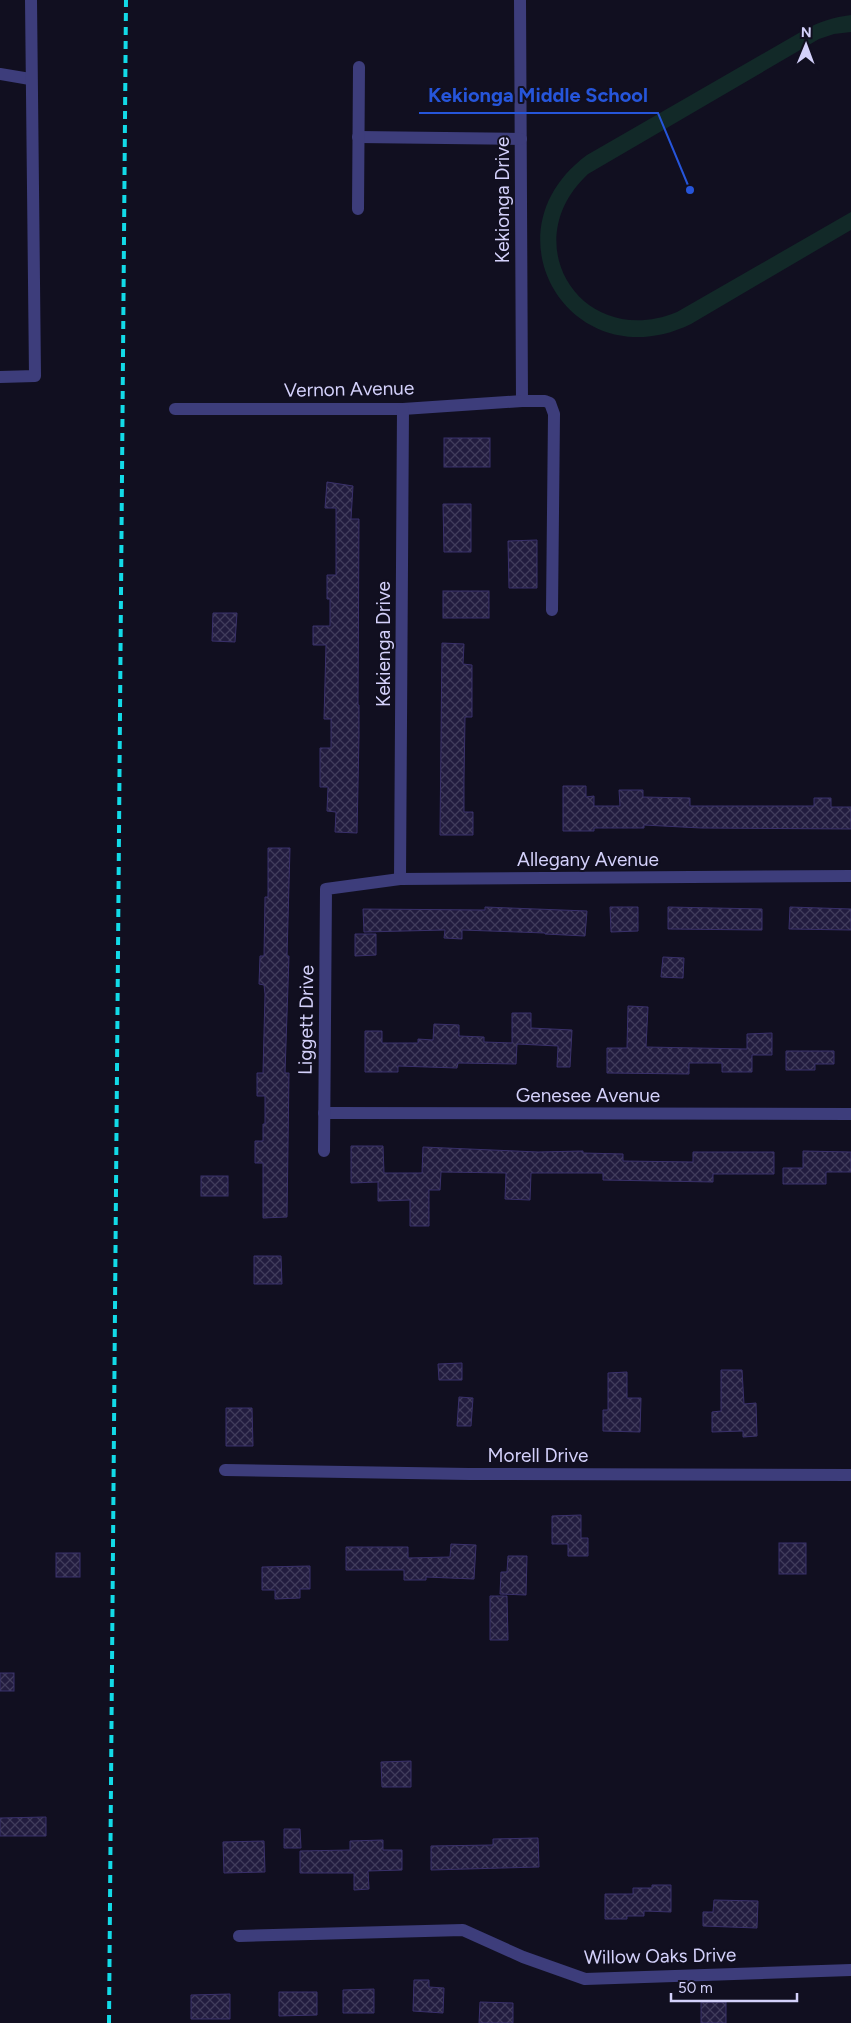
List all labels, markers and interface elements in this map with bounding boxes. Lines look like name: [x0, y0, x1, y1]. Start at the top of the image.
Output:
north arrow: [781, 20, 831, 70]
text: N: [801, 24, 812, 41]
callout: Kekionga Middle School: [419, 78, 658, 113]
text: Kekionga Middle School: [428, 83, 648, 107]
street label: Kekionga Drive: [491, 137, 514, 263]
street label: Vernon Avenue: [284, 376, 414, 402]
street label: Kekienga Drive: [372, 581, 395, 707]
street label: Allegany Avenue: [517, 848, 659, 871]
street label: Liggett Drive: [294, 965, 318, 1075]
street label: Genesee Avenue: [516, 1084, 660, 1107]
street label: Morell Drive: [488, 1444, 588, 1467]
street label: Willow Oaks Drive: [584, 1943, 736, 1969]
scale bar: [671, 1970, 797, 2002]
text: 50 m: [678, 1979, 713, 1997]

